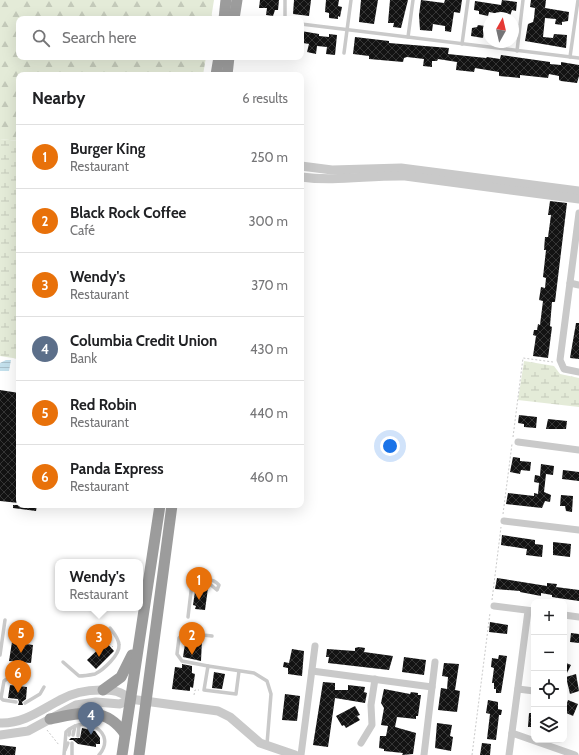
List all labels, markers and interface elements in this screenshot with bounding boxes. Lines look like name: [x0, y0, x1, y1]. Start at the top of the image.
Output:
north arrow: [483, 12, 519, 48]
search box: [16, 16, 304, 60]
icon: search: [30, 27, 52, 49]
text: Search here: [62, 29, 137, 47]
text: Nearby: [32, 88, 85, 108]
text: 6 results: [242, 90, 288, 106]
text: Burger King: [70, 140, 145, 158]
text: 1: [43, 149, 47, 165]
text: 250 m: [251, 149, 288, 165]
text: Restaurant: [70, 158, 129, 174]
text: Black Rock Coffee: [70, 204, 186, 222]
text: 2: [42, 213, 48, 229]
text: 300 m: [248, 213, 288, 229]
text: Café: [70, 222, 95, 238]
text: Wendy's: [70, 268, 125, 286]
text: 3: [41, 277, 49, 293]
text: 370 m: [251, 277, 288, 293]
text: Restaurant: [70, 286, 129, 302]
text: Columbia Credit Union: [70, 332, 217, 350]
text: 4: [41, 341, 49, 357]
text: 430 m: [250, 341, 288, 357]
text: Bank: [70, 350, 97, 366]
text: Red Robin: [70, 396, 137, 414]
text: 5: [42, 405, 48, 421]
text: 440 m: [250, 405, 288, 421]
text: Restaurant: [70, 414, 129, 430]
your location: [380, 436, 400, 456]
text: Panda Express: [70, 460, 164, 478]
text: 6: [41, 469, 49, 485]
text: 460 m: [250, 469, 288, 485]
text: Restaurant: [70, 478, 129, 494]
popup: [55, 559, 143, 611]
pin: 1: [186, 567, 212, 600]
text: Wendy's: [70, 568, 125, 586]
text: Restaurant: [70, 586, 128, 602]
map controls: [531, 599, 567, 743]
button: +: [531, 599, 567, 635]
pin: 5: [8, 620, 34, 653]
pin: 2: [179, 622, 205, 655]
pin: 3: [86, 624, 112, 657]
button: −: [531, 635, 567, 671]
pin: 6: [5, 660, 31, 693]
button: locate: [531, 671, 567, 707]
pin: 4: [78, 702, 104, 735]
button: layers: [531, 707, 567, 743]

